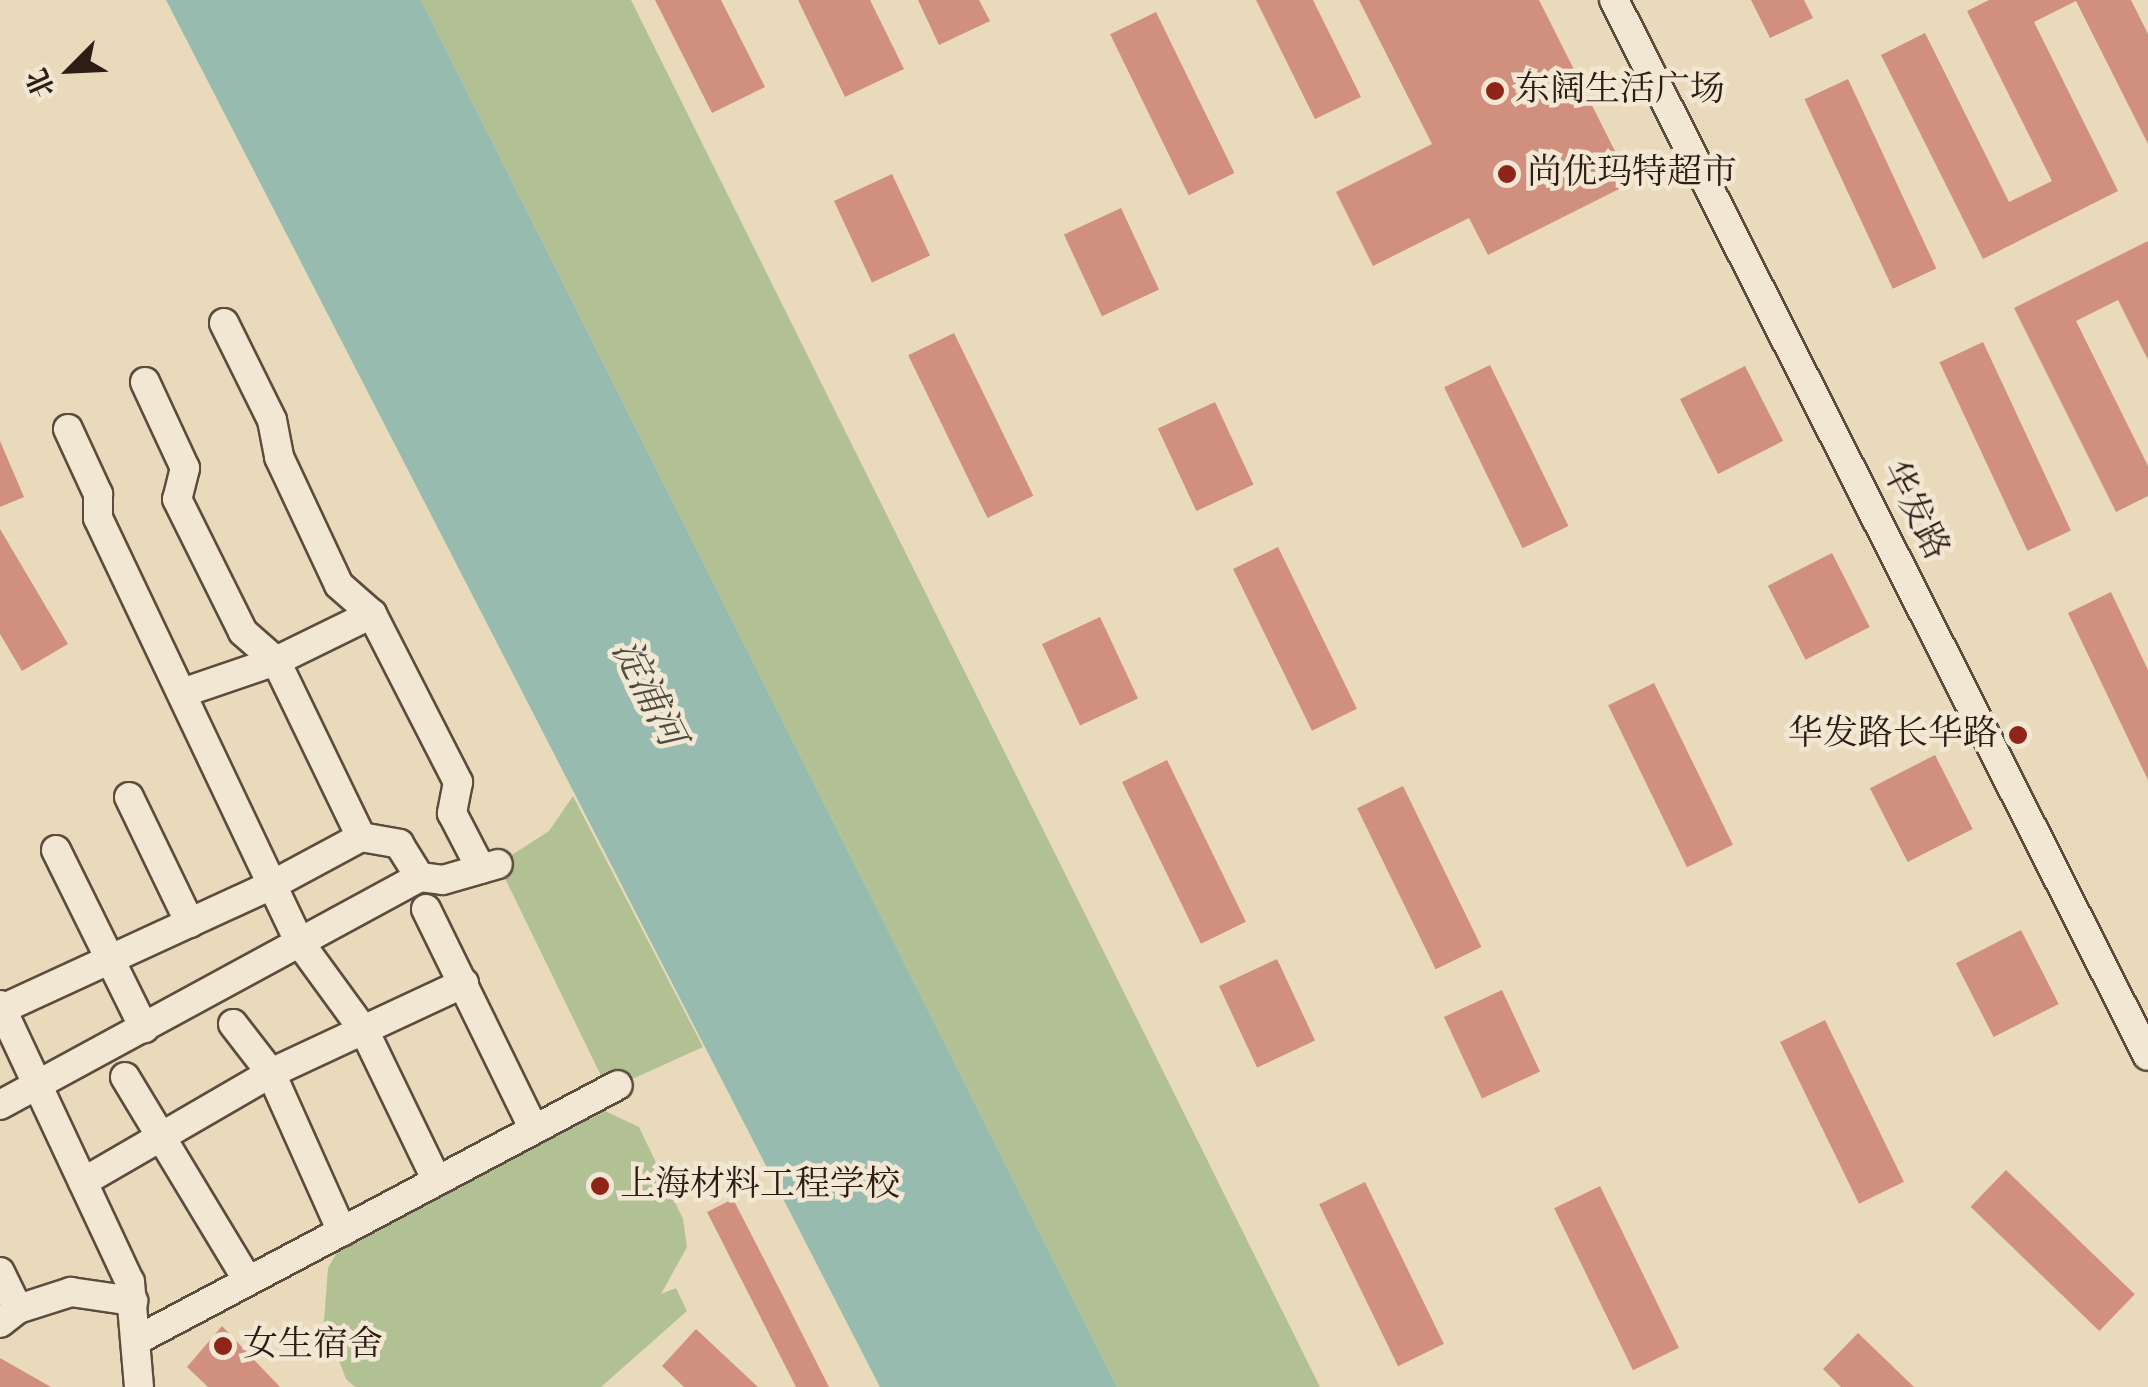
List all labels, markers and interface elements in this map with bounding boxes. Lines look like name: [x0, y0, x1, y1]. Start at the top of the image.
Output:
north arrow: [20, 20, 120, 120]
text: 北: [24, 64, 61, 101]
place label: 东阔生活广场: [1515, 70, 1725, 112]
marker: 东阔生活广场: [1484, 80, 1506, 102]
place label: 尚优玛特超市: [1527, 153, 1737, 195]
marker: 尚优玛特超市: [1496, 163, 1518, 185]
street label: 华发路: [1871, 455, 1957, 567]
water label: 淀浦河: [600, 633, 692, 755]
place label: 华发路长华路: [1788, 714, 1998, 756]
marker: 华发路长华路: [2007, 724, 2029, 746]
place label: 上海材料工程学校: [620, 1165, 900, 1207]
marker: 上海材料工程学校: [589, 1175, 611, 1197]
place label: 女生宿舍: [243, 1325, 383, 1367]
marker: 女生宿舍: [212, 1335, 234, 1357]

